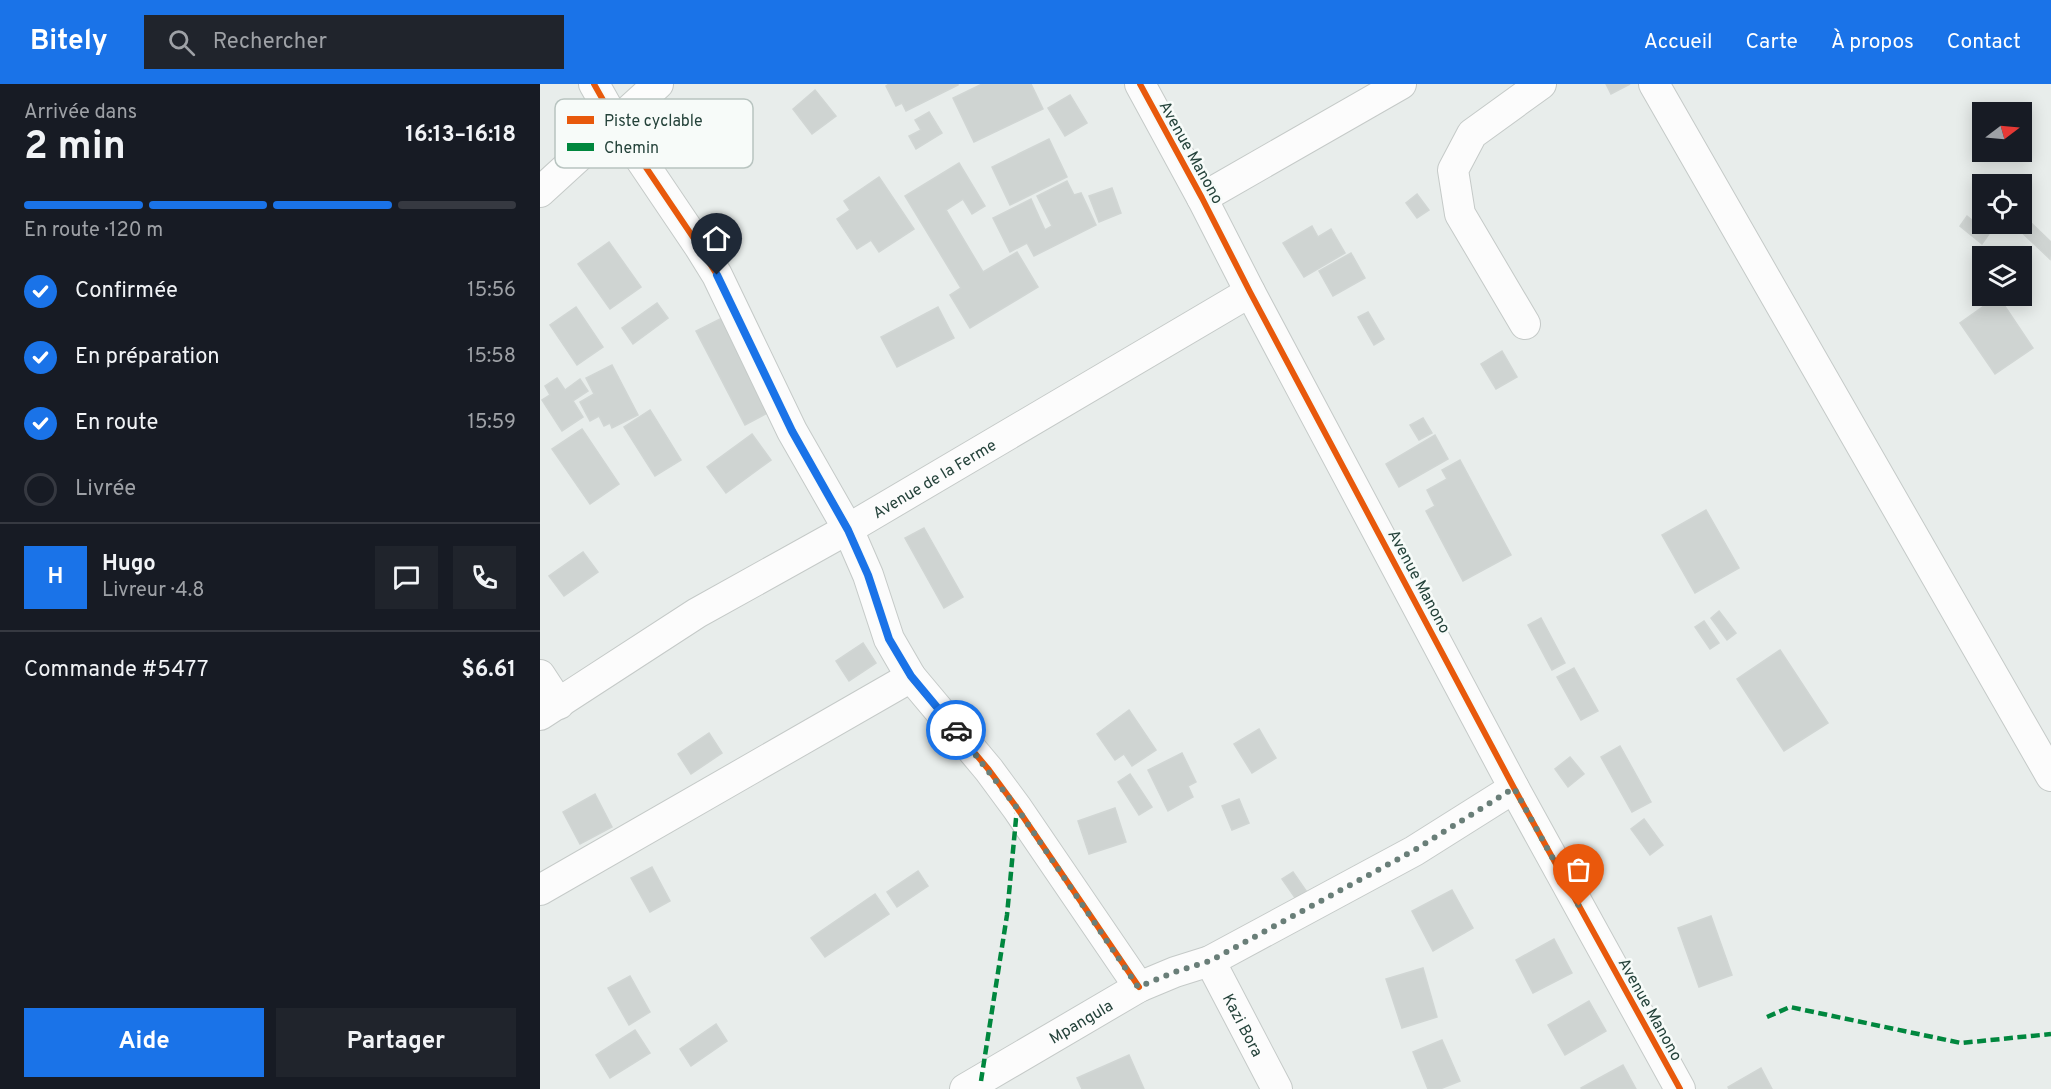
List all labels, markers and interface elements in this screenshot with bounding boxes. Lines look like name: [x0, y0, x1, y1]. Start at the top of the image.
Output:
search box: [144, 15, 564, 69]
text: Bitely: [30, 24, 108, 60]
icon: search: [165, 26, 198, 59]
text: Rechercher: [213, 29, 327, 56]
text: Accueil: [1644, 29, 1713, 56]
text: Carte: [1746, 29, 1798, 56]
text: À propos: [1831, 29, 1914, 56]
text: Contact: [1947, 29, 2021, 56]
street label: Avenue Manono: [1154, 98, 1227, 208]
legend: [555, 99, 753, 168]
text: Arrivée dans: [24, 100, 137, 126]
north arrow: [1972, 102, 2032, 162]
map controls: [1972, 102, 2032, 306]
text: Piste cyclable: [604, 112, 703, 132]
text: 16:13–16:18: [405, 122, 516, 149]
text: 2 min: [24, 124, 126, 173]
text: Chemin: [604, 139, 659, 159]
button: locate: [1972, 174, 2032, 234]
pin: [691, 213, 742, 275]
text: En route · 120 m: [24, 218, 163, 244]
icon: home: [700, 222, 733, 255]
button: layers: [1972, 246, 2032, 306]
icon: check: [24, 275, 57, 308]
text: Confirmée: [75, 278, 178, 305]
text: 15:56: [467, 278, 516, 304]
icon: check: [24, 341, 57, 374]
text: En préparation: [75, 344, 220, 371]
text: 15:58: [467, 344, 516, 370]
icon: check: [24, 407, 57, 440]
text: En route: [75, 410, 158, 437]
text: 15:59: [467, 410, 516, 436]
street label: Avenue de la Ferme: [870, 436, 1001, 524]
text: Livrée: [75, 476, 136, 503]
street label: Avenue Manono: [1383, 527, 1454, 637]
button: chat: [375, 546, 438, 609]
button: phone: [453, 546, 516, 609]
text: Hugo: [102, 551, 156, 578]
text: H: [48, 564, 63, 591]
text: Livreur · 4.8: [102, 578, 204, 604]
text: Commande #5477: [24, 657, 208, 684]
text: $6.61: [462, 657, 516, 684]
courier: [926, 700, 986, 760]
icon: car: [940, 714, 973, 747]
pin: [1553, 844, 1604, 906]
icon: bag: [1562, 853, 1595, 886]
street label: Avenue Manono: [1613, 955, 1686, 1065]
street label: Kazi Bora: [1217, 991, 1266, 1061]
street label: Mpangula: [1046, 996, 1117, 1049]
button: Aide: [24, 1008, 264, 1077]
button: Partager: [276, 1008, 516, 1077]

